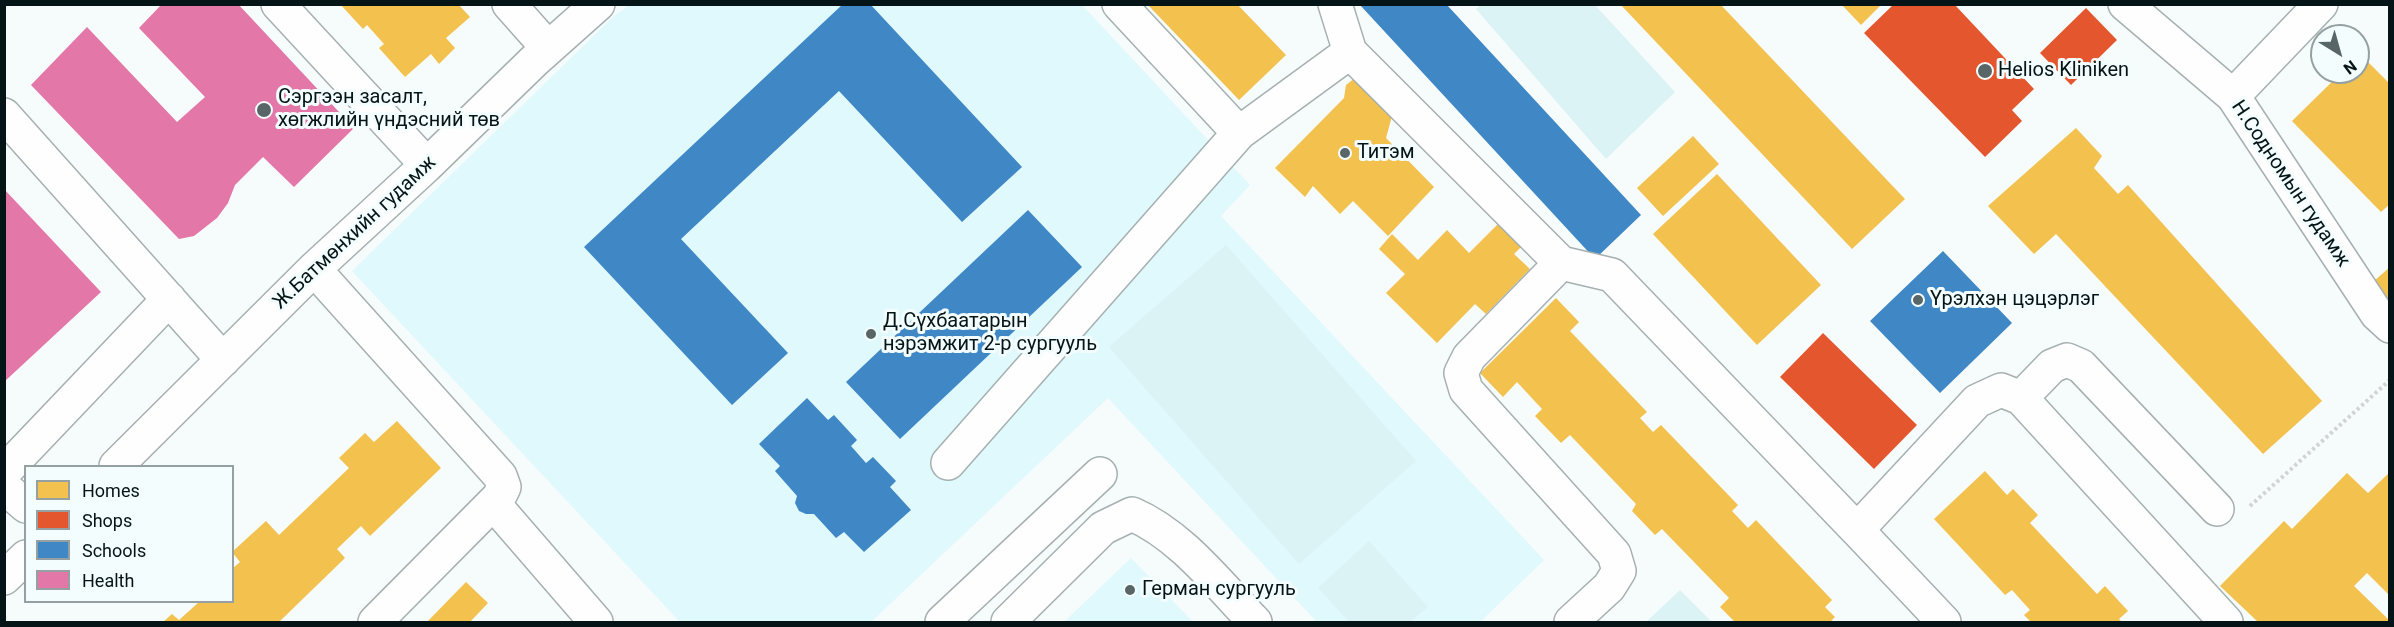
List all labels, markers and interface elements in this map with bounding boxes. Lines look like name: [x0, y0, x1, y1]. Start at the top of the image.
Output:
north arrow: [2310, 24, 2370, 84]
text: N: [2340, 56, 2360, 78]
place label: Helios Kliniken: [1998, 59, 2129, 83]
marker: Helios Kliniken: [1976, 62, 1994, 80]
place label: Сэргээн засалт, хөгжлийн үндэсний төв: [278, 86, 500, 133]
street label: Н.Содномын гудамж: [2225, 96, 2355, 272]
marker: Сэргээн засалт, хөгжлийн үндэсний төв: [255, 101, 273, 119]
place label: Титэм: [1357, 141, 1415, 165]
marker: Титэм: [1338, 146, 1352, 160]
street label: Ж.Батмөнхийн гудамж: [269, 151, 441, 315]
place label: Үрэлхэн цэцэрлэг: [1930, 288, 2099, 312]
marker: Үрэлхэн цэцэрлэг: [1911, 293, 1925, 307]
place label: Д.Сүхбаатарын нэрэмжит 2-р сургууль: [883, 310, 1097, 357]
marker: Д.Сүхбаатарын нэрэмжит 2-р сургууль: [864, 327, 878, 341]
legend: [24, 465, 234, 603]
text: Homes: [82, 480, 140, 501]
text: Shops: [82, 510, 132, 531]
text: Schools: [82, 540, 146, 561]
text: Health: [82, 570, 134, 591]
place label: Герман сургууль: [1142, 578, 1296, 602]
marker: Герман сургууль: [1123, 583, 1137, 597]

